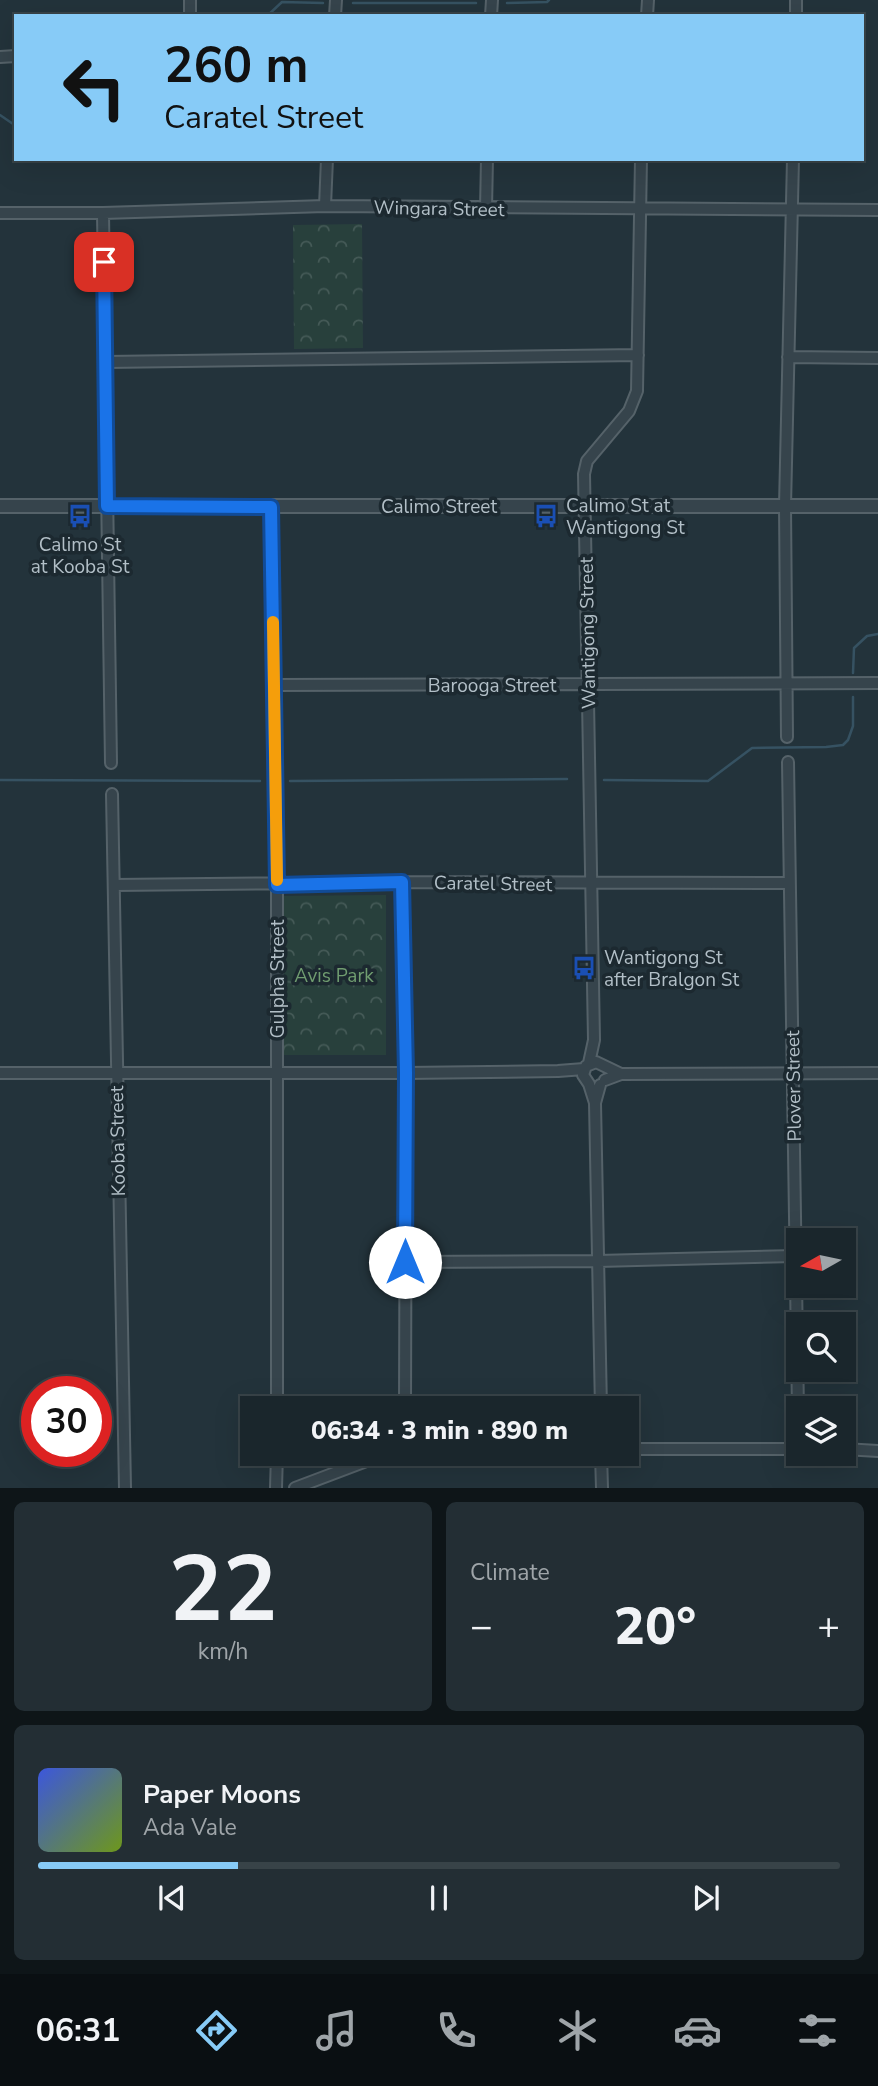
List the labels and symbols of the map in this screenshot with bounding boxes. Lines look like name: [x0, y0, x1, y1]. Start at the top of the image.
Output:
street label: Wingara Street: [373, 195, 505, 223]
pin: [74, 232, 134, 292]
place label: Calimo St at Wantigong St: [566, 493, 685, 541]
street label: Calimo Street: [381, 494, 497, 520]
bus stop icon: Calimo St at Kooba St: [66, 502, 94, 530]
bus stop icon: Calimo St at Wantigong St: [532, 502, 560, 530]
place label: Calimo St at Kooba St: [31, 532, 130, 580]
street label: Wantigong Street: [574, 556, 602, 709]
street label: Barooga Street: [428, 673, 557, 699]
street label: Caratel Street: [434, 870, 553, 898]
street label: Gulpha Street: [265, 919, 291, 1038]
place label: Wantigong St after Bralgon St: [604, 945, 739, 993]
bus stop icon: Wantigong St after Bralgon St: [570, 954, 598, 982]
park label: Avis Park: [294, 963, 374, 989]
street label: Plover Street: [780, 1030, 808, 1142]
street label: Kooba Street: [104, 1085, 132, 1197]
position arrow: [368, 1225, 442, 1299]
north arrow: [786, 1228, 856, 1298]
speed limit sign: 30: [21, 1376, 112, 1467]

